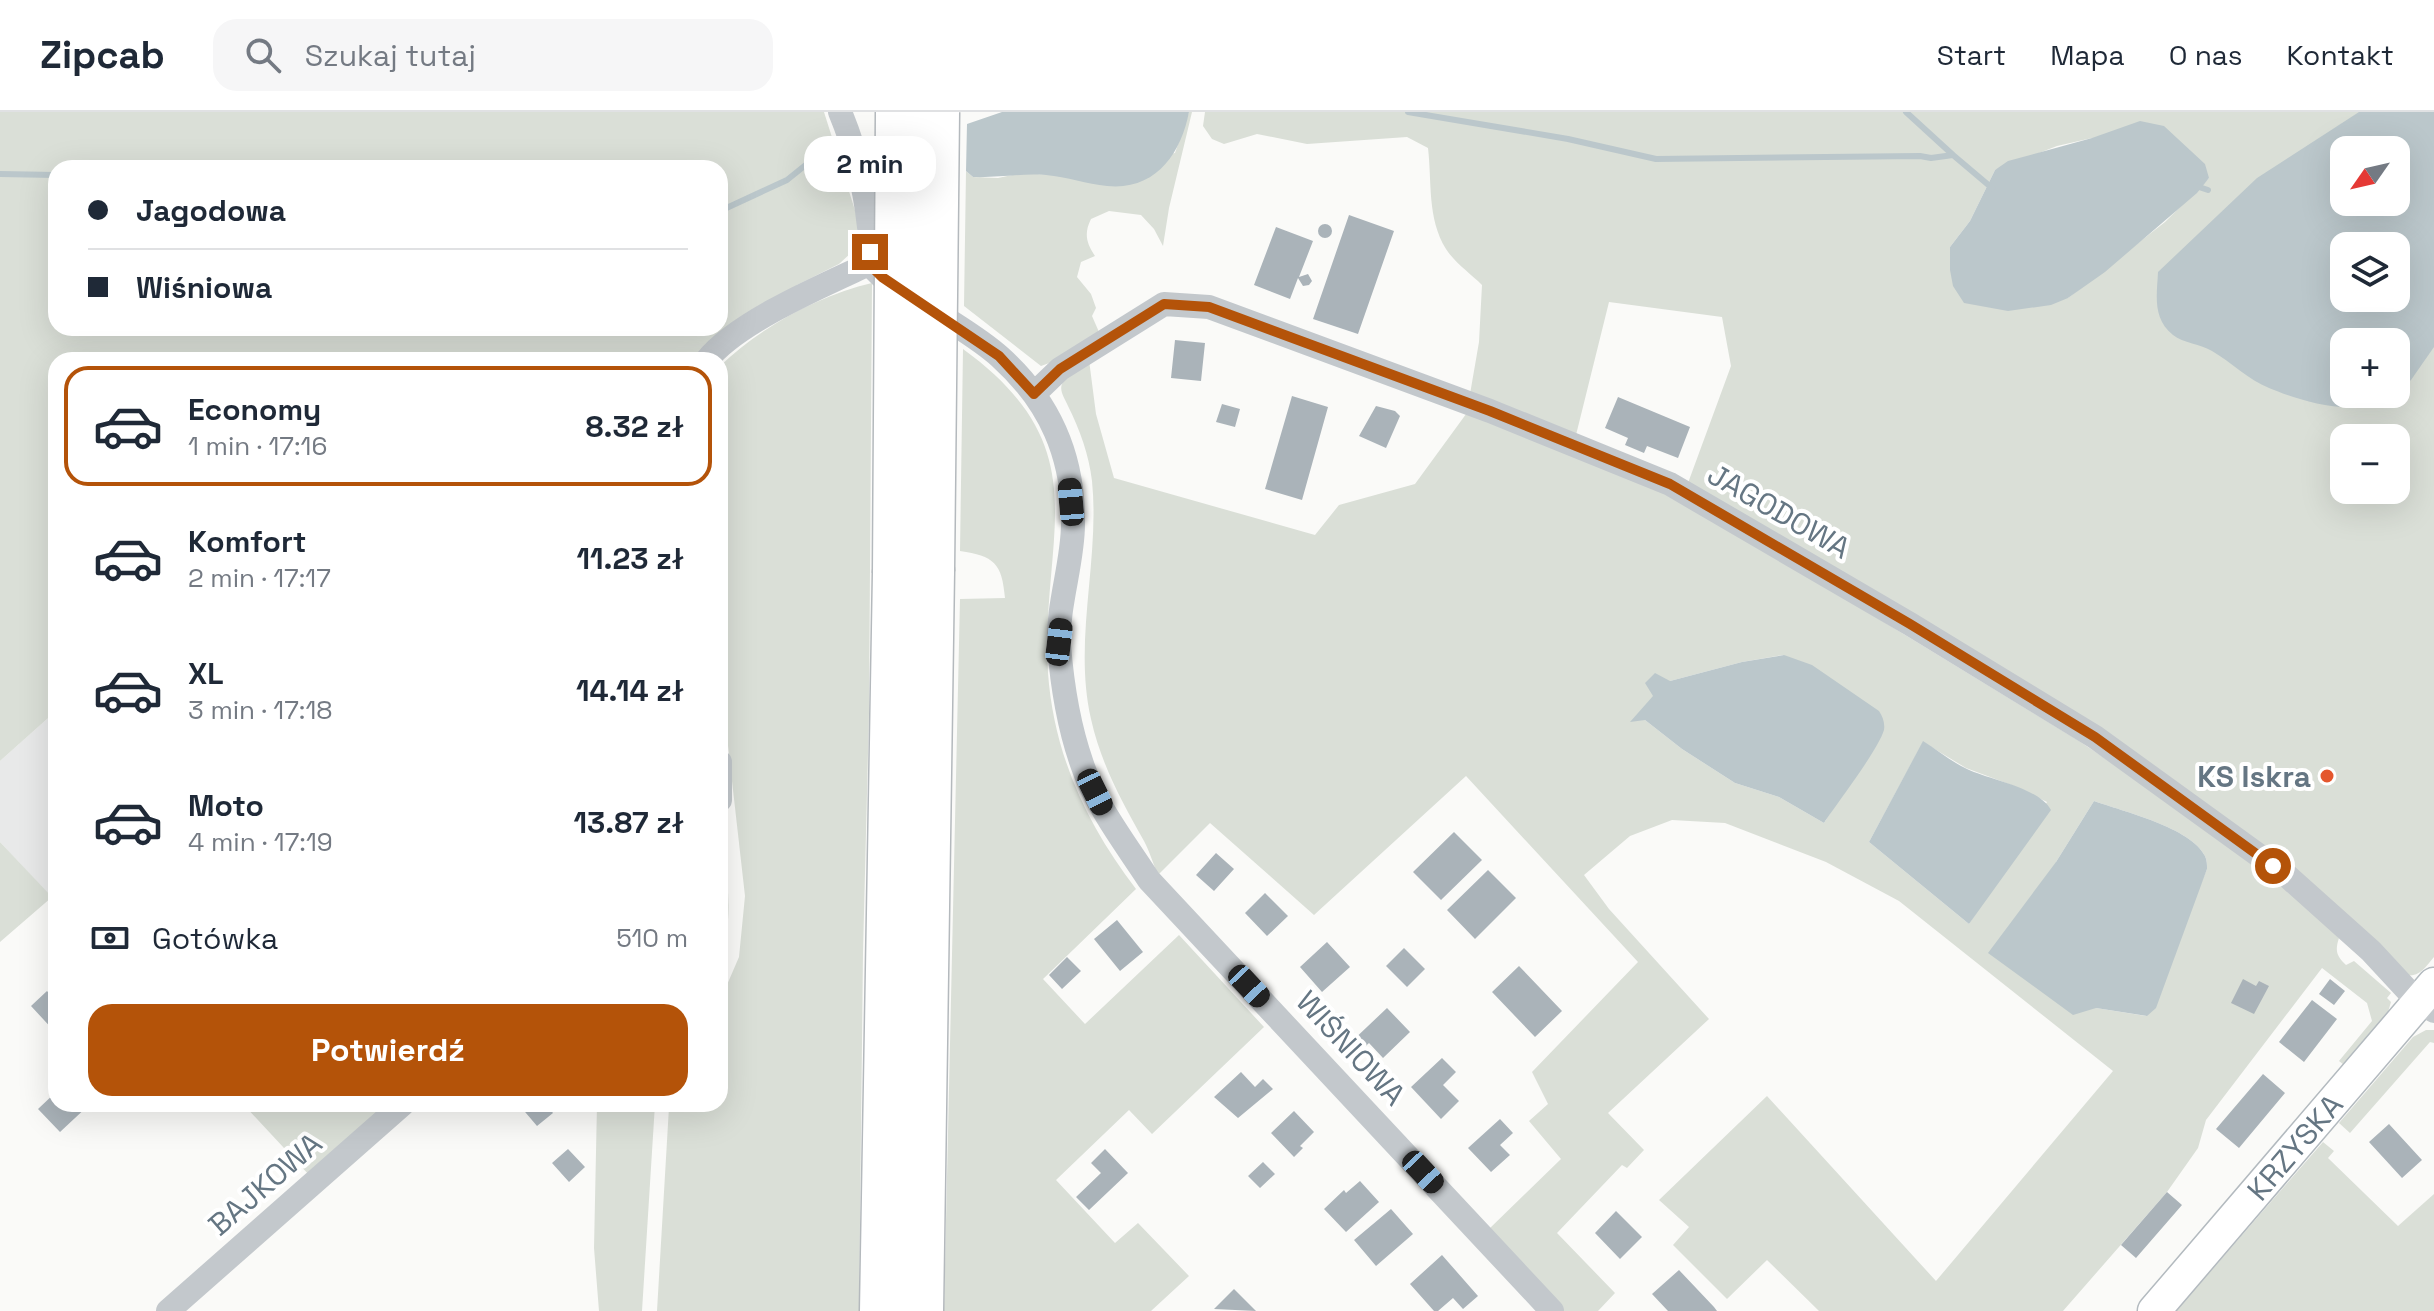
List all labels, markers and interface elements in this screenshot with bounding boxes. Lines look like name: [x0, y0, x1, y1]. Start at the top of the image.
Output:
search box: [213, 19, 773, 91]
text: Zipcab: [40, 31, 165, 79]
icon: search: [241, 33, 285, 77]
text: Szukaj tutaj: [305, 36, 476, 75]
text: Start: [1937, 37, 2006, 73]
text: Mapa: [2050, 37, 2125, 73]
text: O nas: [2169, 37, 2243, 73]
text: Kontakt: [2287, 37, 2394, 73]
callout: 2 min: [804, 136, 936, 192]
north arrow: [2330, 136, 2410, 216]
map controls: [2330, 136, 2410, 504]
text: 2 min: [836, 147, 904, 181]
text: Jagodowa: [136, 191, 286, 230]
button: layers: [2330, 232, 2410, 312]
route end: [852, 234, 888, 270]
text: Wiśniowa: [136, 268, 272, 307]
button: +: [2330, 328, 2410, 408]
icon: car: [92, 390, 164, 462]
text: Economy: [188, 390, 321, 429]
text: 8.32 zł: [586, 407, 684, 446]
button: −: [2330, 424, 2410, 504]
text: 1 min · 17:16: [188, 429, 327, 463]
street label: JAGODOWA: [1701, 454, 1858, 568]
car: [1057, 477, 1085, 527]
icon: car: [92, 522, 164, 594]
text: Komfort: [188, 522, 306, 561]
text: 11.23 zł: [576, 539, 684, 578]
text: 2 min · 17:17: [188, 561, 331, 595]
car: [1044, 617, 1074, 667]
icon: car: [92, 654, 164, 726]
text: XL: [188, 654, 224, 693]
text: 14.14 zł: [576, 671, 684, 710]
text: 3 min · 17:18: [188, 693, 332, 727]
place label: KS Iskra: [2197, 757, 2311, 796]
car: [1074, 765, 1116, 819]
marker: KS Iskra: [2318, 767, 2336, 785]
icon: car: [92, 786, 164, 858]
text: Moto: [188, 786, 264, 825]
text: 13.87 zł: [574, 803, 684, 842]
text: 4 min · 17:19: [188, 825, 333, 859]
route start: [2255, 848, 2291, 884]
icon: cash: [88, 916, 132, 960]
text: Gotówka: [152, 919, 278, 958]
text: 510 m: [616, 921, 688, 955]
car: [1224, 960, 1274, 1012]
street label: WIŚNIOWA: [1288, 982, 1414, 1114]
button: Potwierdź: [88, 1004, 688, 1096]
street label: KRZYSKA: [2238, 1086, 2351, 1208]
street label: BAJKOWA: [200, 1124, 330, 1244]
car: [1398, 1146, 1448, 1198]

